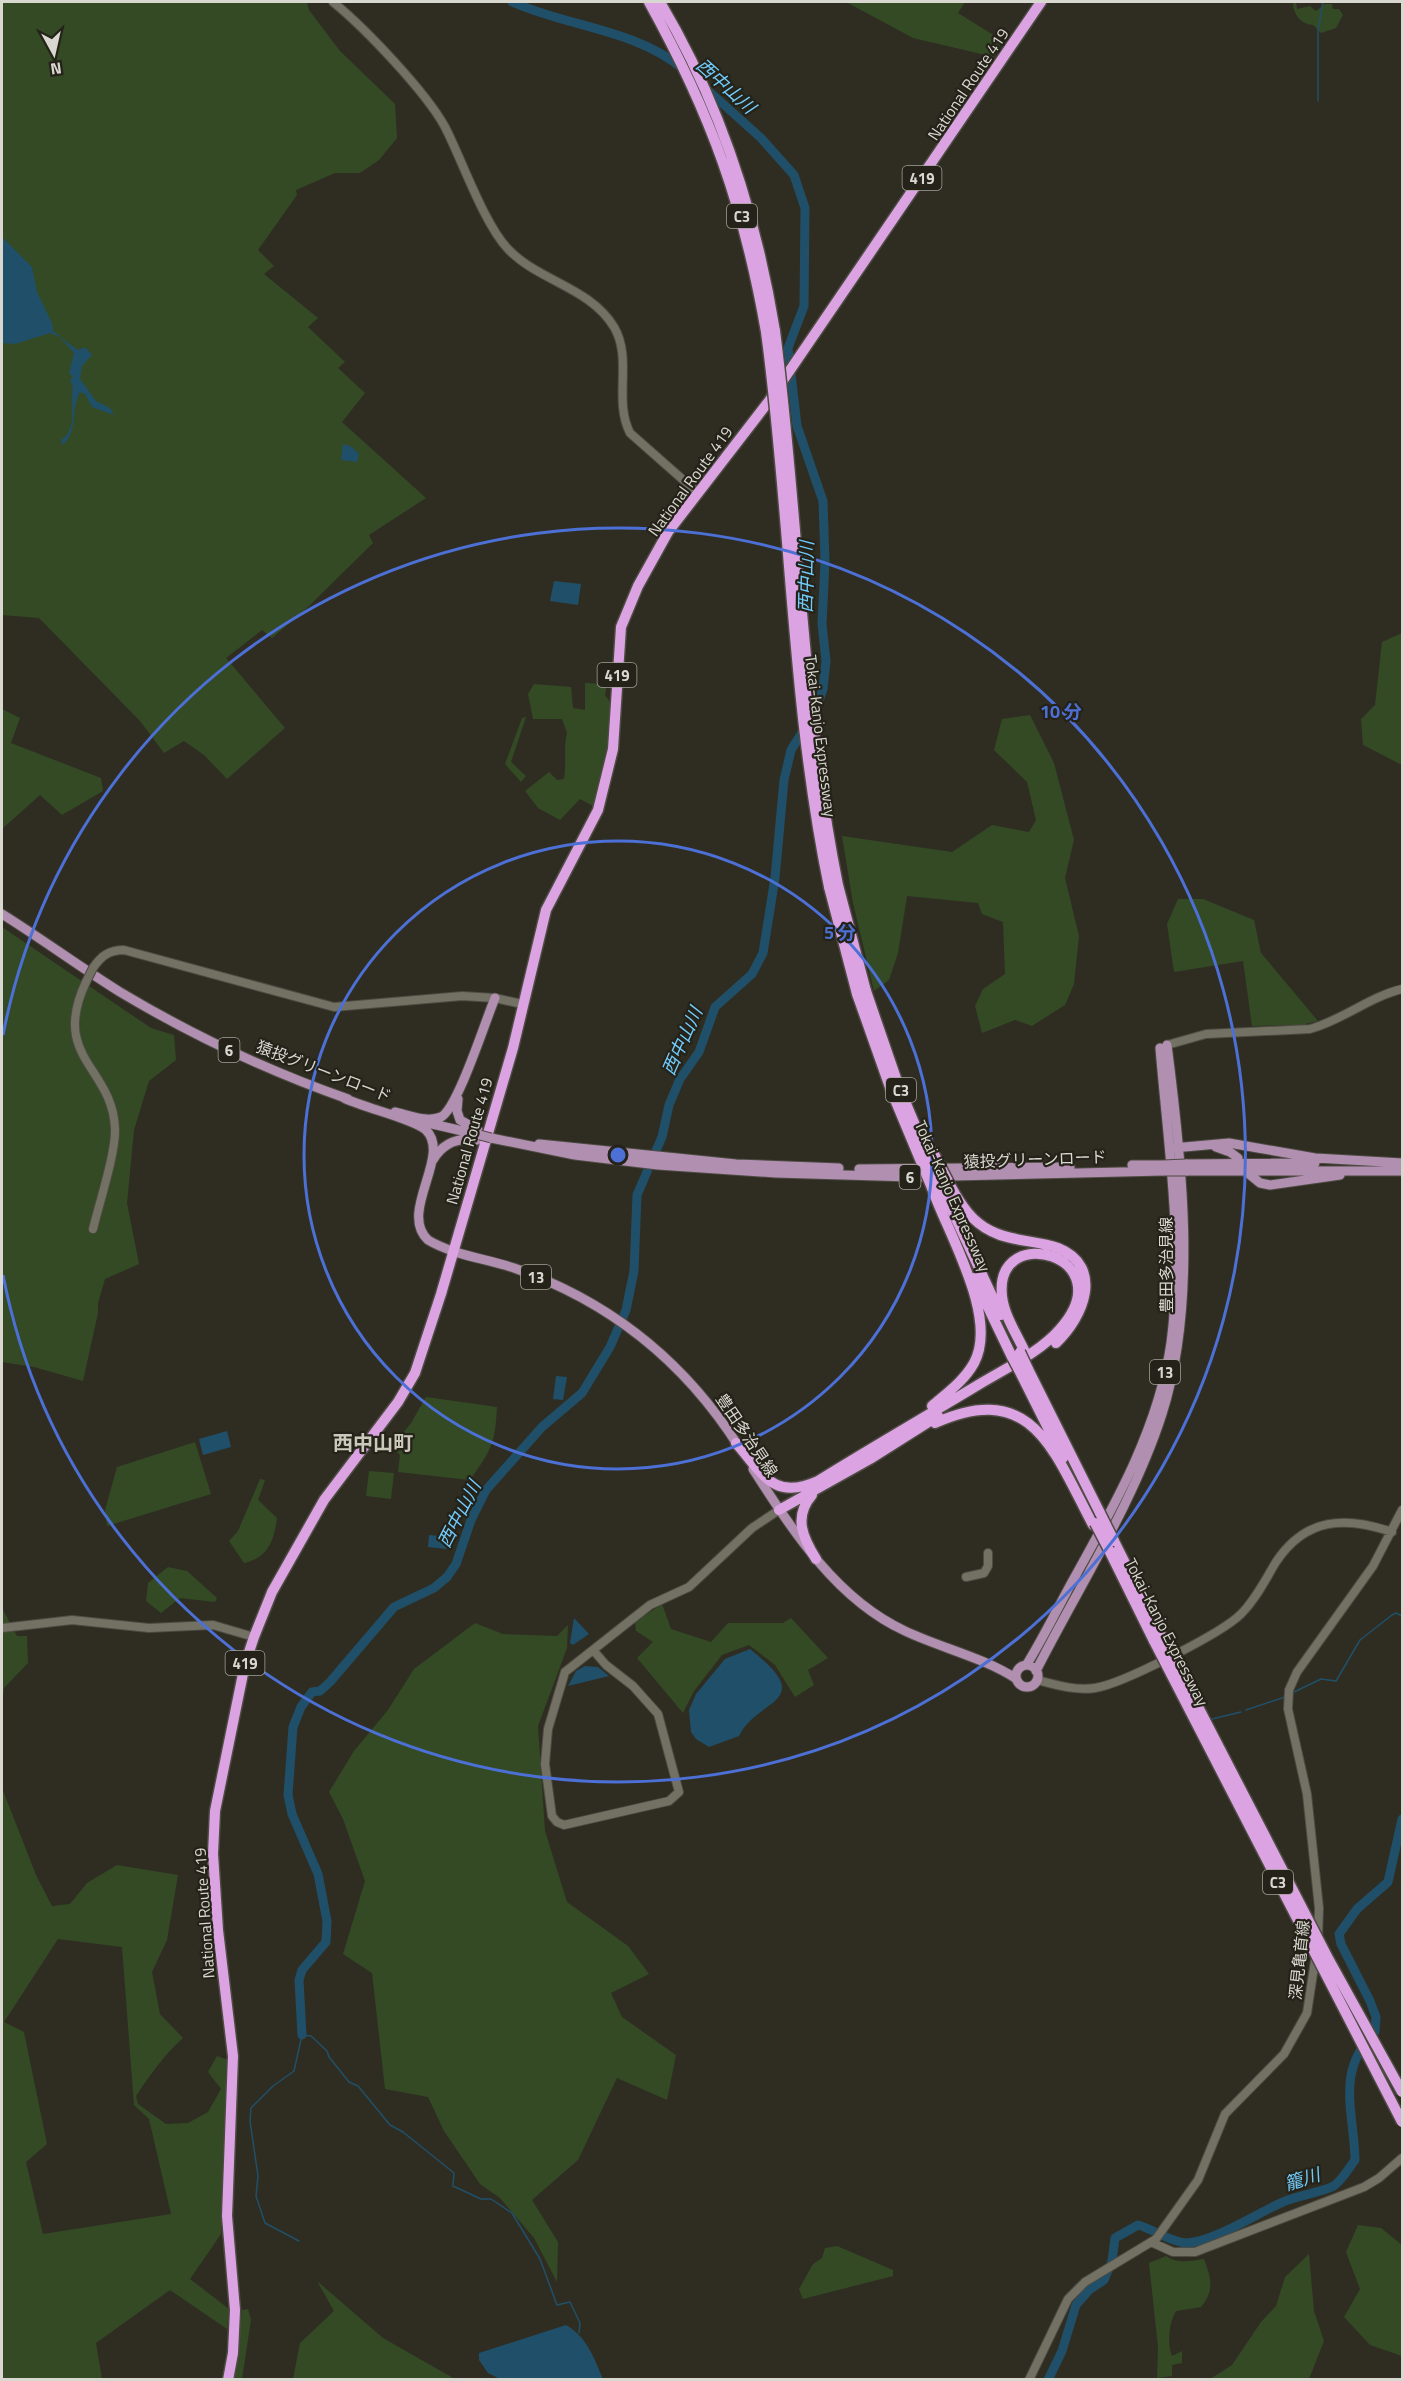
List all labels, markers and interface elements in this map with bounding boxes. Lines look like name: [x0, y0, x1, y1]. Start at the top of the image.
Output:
street label: National Route 419: [921, 23, 1015, 145]
north arrow: [24, 24, 84, 84]
water label: 西中山川: [690, 52, 763, 121]
text: N: [49, 56, 63, 82]
road number: 419: [902, 166, 942, 190]
road number: C3: [727, 204, 757, 228]
street label: National Route 419: [642, 421, 738, 541]
water label: 西中山川: [792, 539, 820, 613]
street label: Tokai-Kanjo Expressway: [799, 653, 843, 819]
road number: 419: [598, 663, 636, 687]
text: 10 分: [1040, 698, 1082, 725]
text: 5 分: [824, 919, 856, 946]
water label: 西中山川: [655, 1001, 710, 1079]
street label: 猿投グリーンロード: [253, 1034, 395, 1108]
road number: 6: [218, 1038, 240, 1062]
street label: National Route 419: [439, 1075, 499, 1207]
road number: C3: [886, 1078, 916, 1102]
street label: Tokai-Kanjo Expressway: [909, 1117, 997, 1276]
centre of rings: [608, 1145, 628, 1165]
street label: 猿投グリーンロード: [963, 1145, 1107, 1173]
road number: 6: [900, 1165, 920, 1189]
street label: 豊田多治見線: [1154, 1217, 1178, 1313]
road number: 13: [521, 1265, 551, 1289]
road number: 13: [1150, 1360, 1180, 1384]
street label: 豊田多治見線: [710, 1388, 784, 1482]
district label: 西中山町: [333, 1427, 413, 1458]
water label: 西中山川: [431, 1474, 488, 1552]
street label: Tokai-Kanjo Expressway: [1119, 1554, 1215, 1710]
road number: 419: [226, 1651, 264, 1675]
street label: National Route 419: [187, 1847, 221, 1979]
road number: C3: [1263, 1870, 1293, 1894]
street label: 深見亀首線: [1283, 1919, 1315, 2001]
water label: 籠川: [1281, 2160, 1325, 2197]

